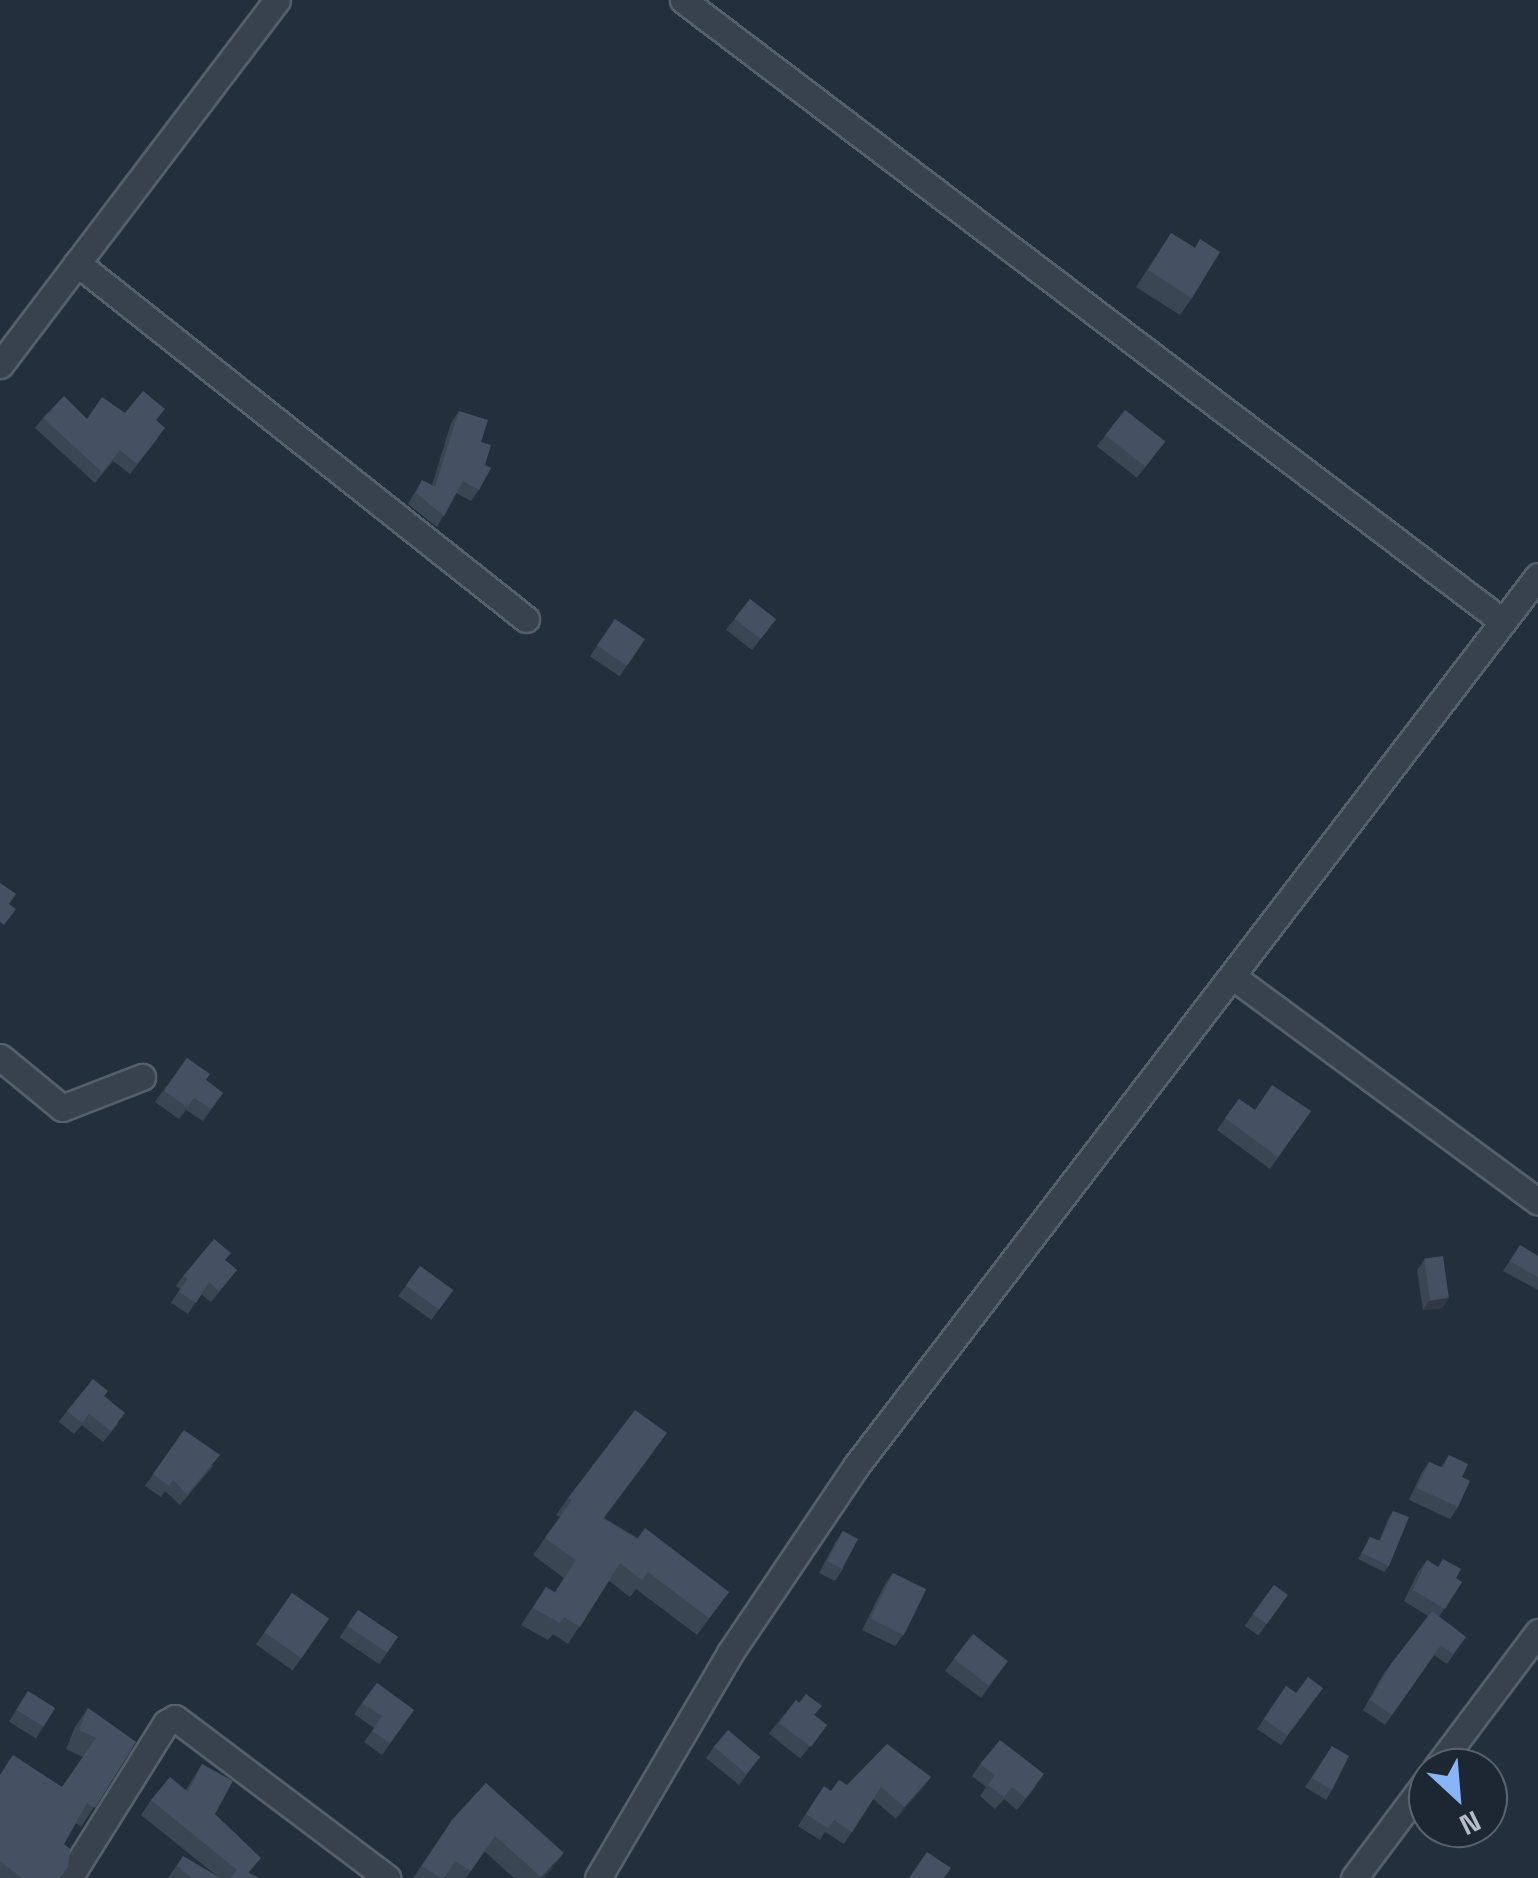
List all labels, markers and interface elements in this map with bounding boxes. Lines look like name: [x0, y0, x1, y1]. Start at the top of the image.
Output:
north arrow: [1408, 1748, 1508, 1848]
text: N: [1454, 1803, 1487, 1843]

